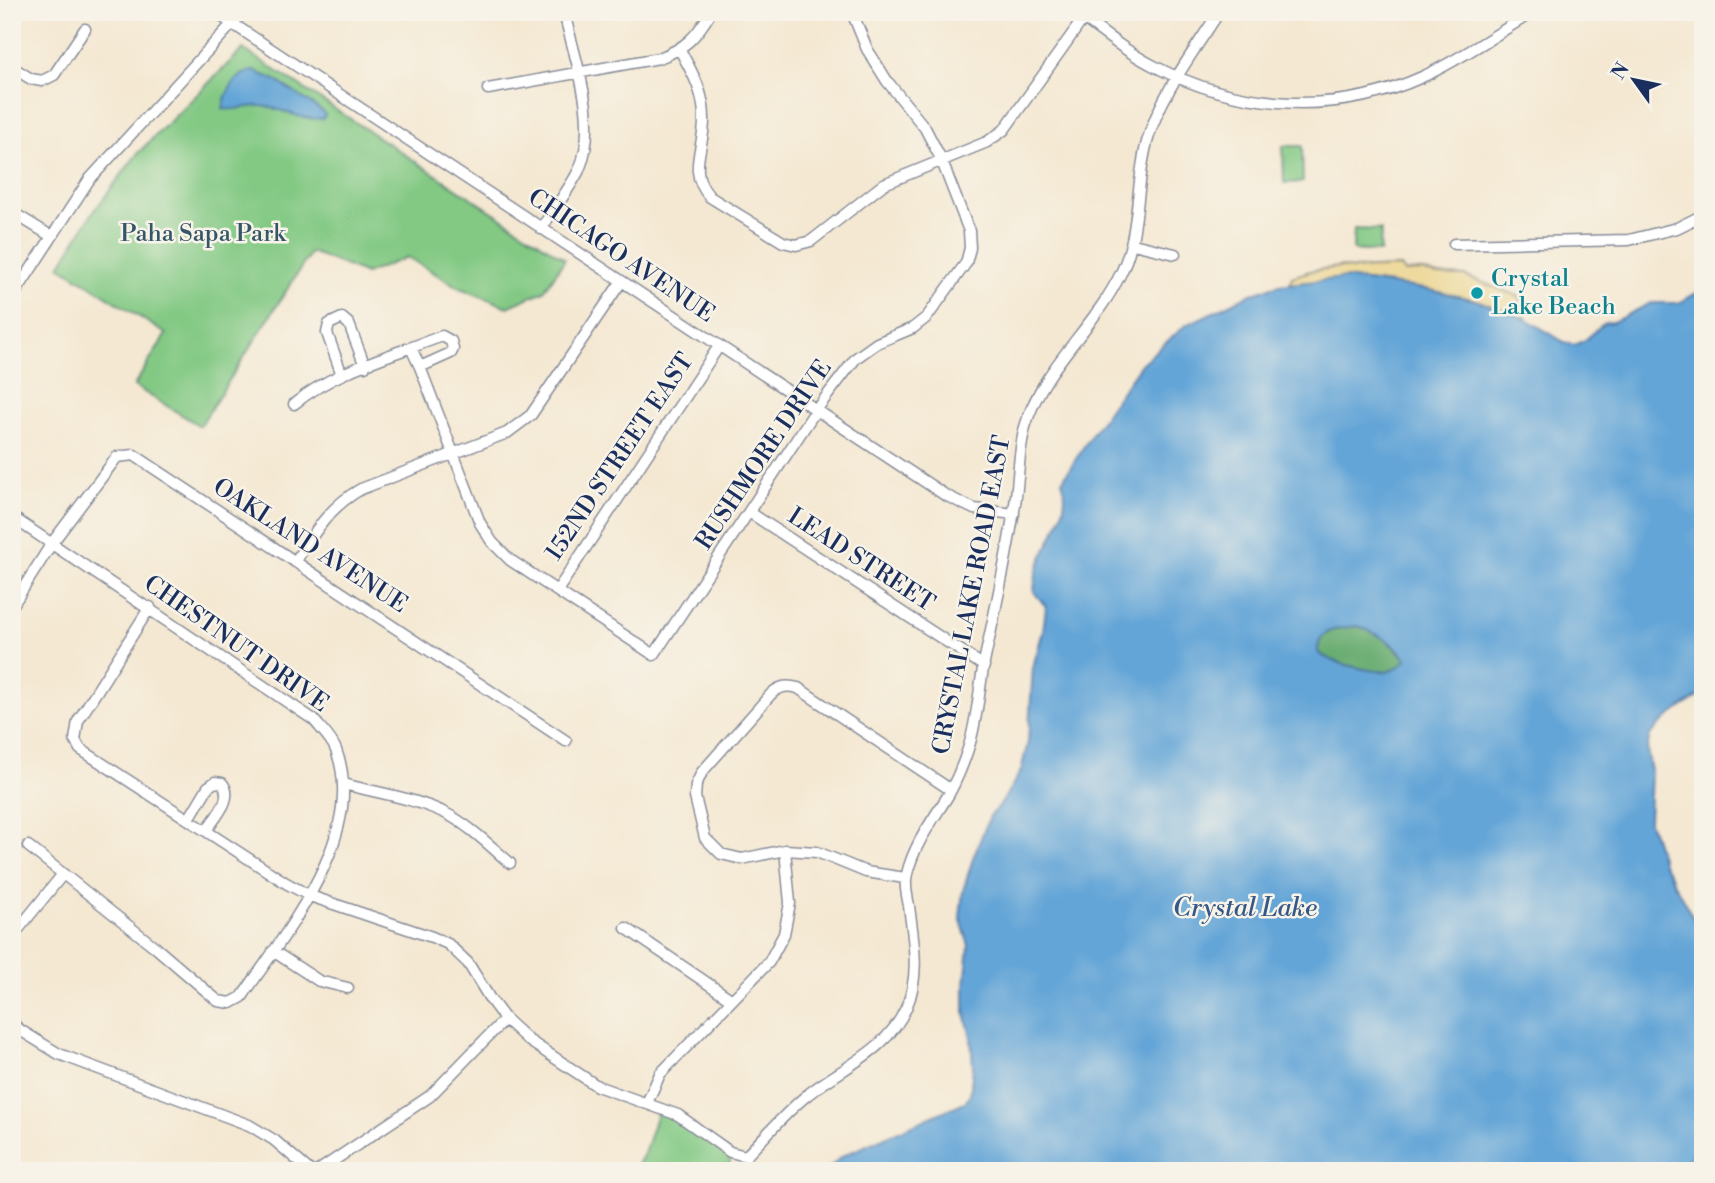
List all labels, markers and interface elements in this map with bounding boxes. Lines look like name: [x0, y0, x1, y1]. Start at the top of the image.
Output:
north arrow: [1600, 46, 1670, 116]
text: N: [1606, 58, 1635, 84]
street label: CHICAGO AVENUE: [522, 182, 720, 330]
park label: Paha Sapa Park: [120, 219, 287, 249]
place label: Crystal Lake Beach: [1491, 264, 1616, 322]
marker: Crystal Lake Beach: [1469, 285, 1485, 301]
street label: 152ND STREET EAST: [539, 347, 701, 566]
street label: RUSHMORE DRIVE: [689, 354, 839, 556]
street label: CRYSTAL LAKE ROAD EAST: [926, 433, 1018, 757]
street label: OAKLAND AVENUE: [207, 472, 413, 620]
street label: LEAD STREET: [782, 501, 940, 619]
street label: CHESTNUT DRIVE: [138, 569, 334, 719]
water label: Crystal Lake: [1173, 892, 1317, 924]

